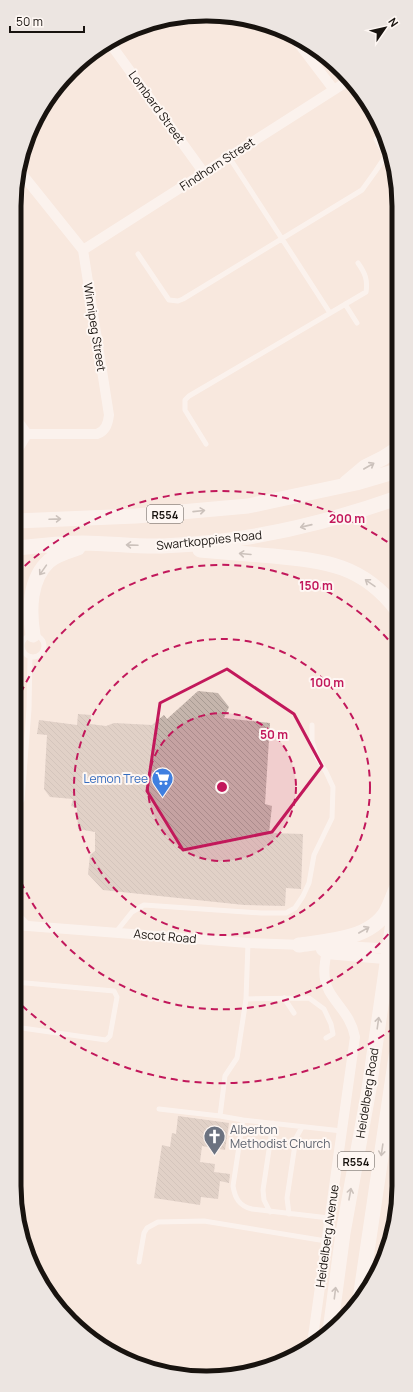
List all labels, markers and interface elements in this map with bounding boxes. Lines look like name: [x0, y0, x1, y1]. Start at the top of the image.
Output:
scale bar: [10, 8, 84, 34]
north arrow: [365, 8, 405, 48]
text: 50 m: [16, 13, 43, 30]
text: N: [385, 15, 402, 30]
street label: Lombard Street: [125, 67, 189, 147]
street label: Findhorn Street: [176, 133, 258, 195]
street label: Winnipeg Street: [80, 281, 110, 373]
one-way arrow: [363, 461, 375, 469]
road number: R554: [147, 505, 183, 523]
one-way arrow: [192, 507, 205, 515]
text: 200 m: [329, 510, 365, 527]
one-way arrow: [48, 516, 61, 523]
one-way arrow: [300, 522, 313, 530]
street label: Swartkoppies Road: [155, 526, 263, 554]
one-way arrow: [126, 542, 139, 549]
one-way arrow: [239, 550, 252, 557]
one-way arrow: [39, 564, 47, 575]
text: 150 m: [299, 577, 333, 594]
one-way arrow: [364, 579, 375, 587]
text: 100 m: [310, 674, 344, 691]
text: 50 m: [260, 726, 288, 743]
supermarket icon: Lemon Tree: [150, 765, 176, 798]
place label: Lemon Tree: [83, 770, 148, 787]
centre of rings: [215, 780, 229, 794]
street label: Ascot Road: [133, 925, 197, 947]
one-way arrow: [358, 926, 370, 934]
one-way arrow: [374, 1016, 382, 1029]
street label: Heidelberg Road: [351, 1047, 383, 1139]
place label: Alberton Methodist Church: [230, 1121, 330, 1152]
church icon: Alberton Methodist Church: [201, 1123, 227, 1156]
one-way arrow: [378, 1143, 386, 1156]
road number: R554: [338, 1152, 374, 1170]
street label: Heidelberg Avenue: [311, 1183, 343, 1289]
one-way arrow: [346, 1188, 354, 1201]
one-way arrow: [331, 1286, 339, 1299]

